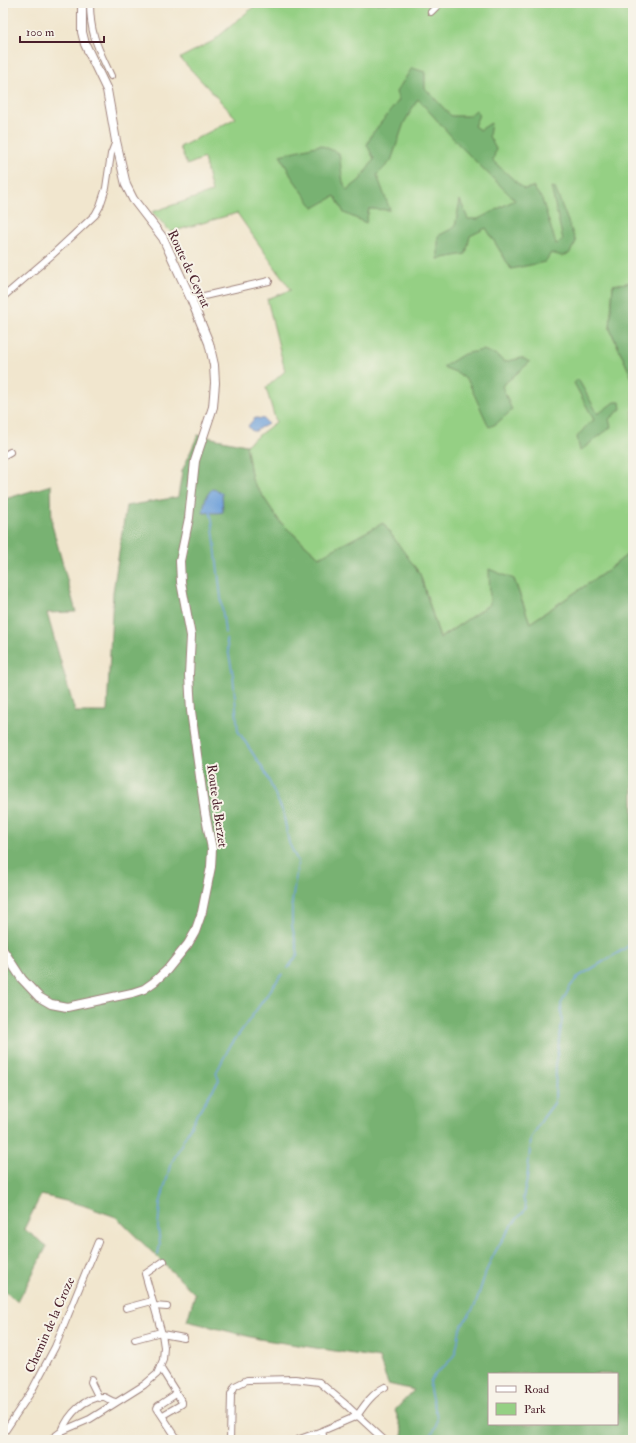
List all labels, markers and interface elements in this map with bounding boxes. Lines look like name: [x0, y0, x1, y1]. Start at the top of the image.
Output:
scale bar: [20, 18, 104, 44]
text: 100 m: [26, 25, 55, 40]
street label: Route de Ceyrat: [163, 227, 214, 311]
street label: Route de Berzet: [203, 763, 231, 849]
street label: Chemin de la Croze: [22, 1274, 78, 1375]
legend: [488, 1373, 618, 1425]
text: Road: [524, 1382, 549, 1397]
text: Park: [524, 1402, 546, 1417]

